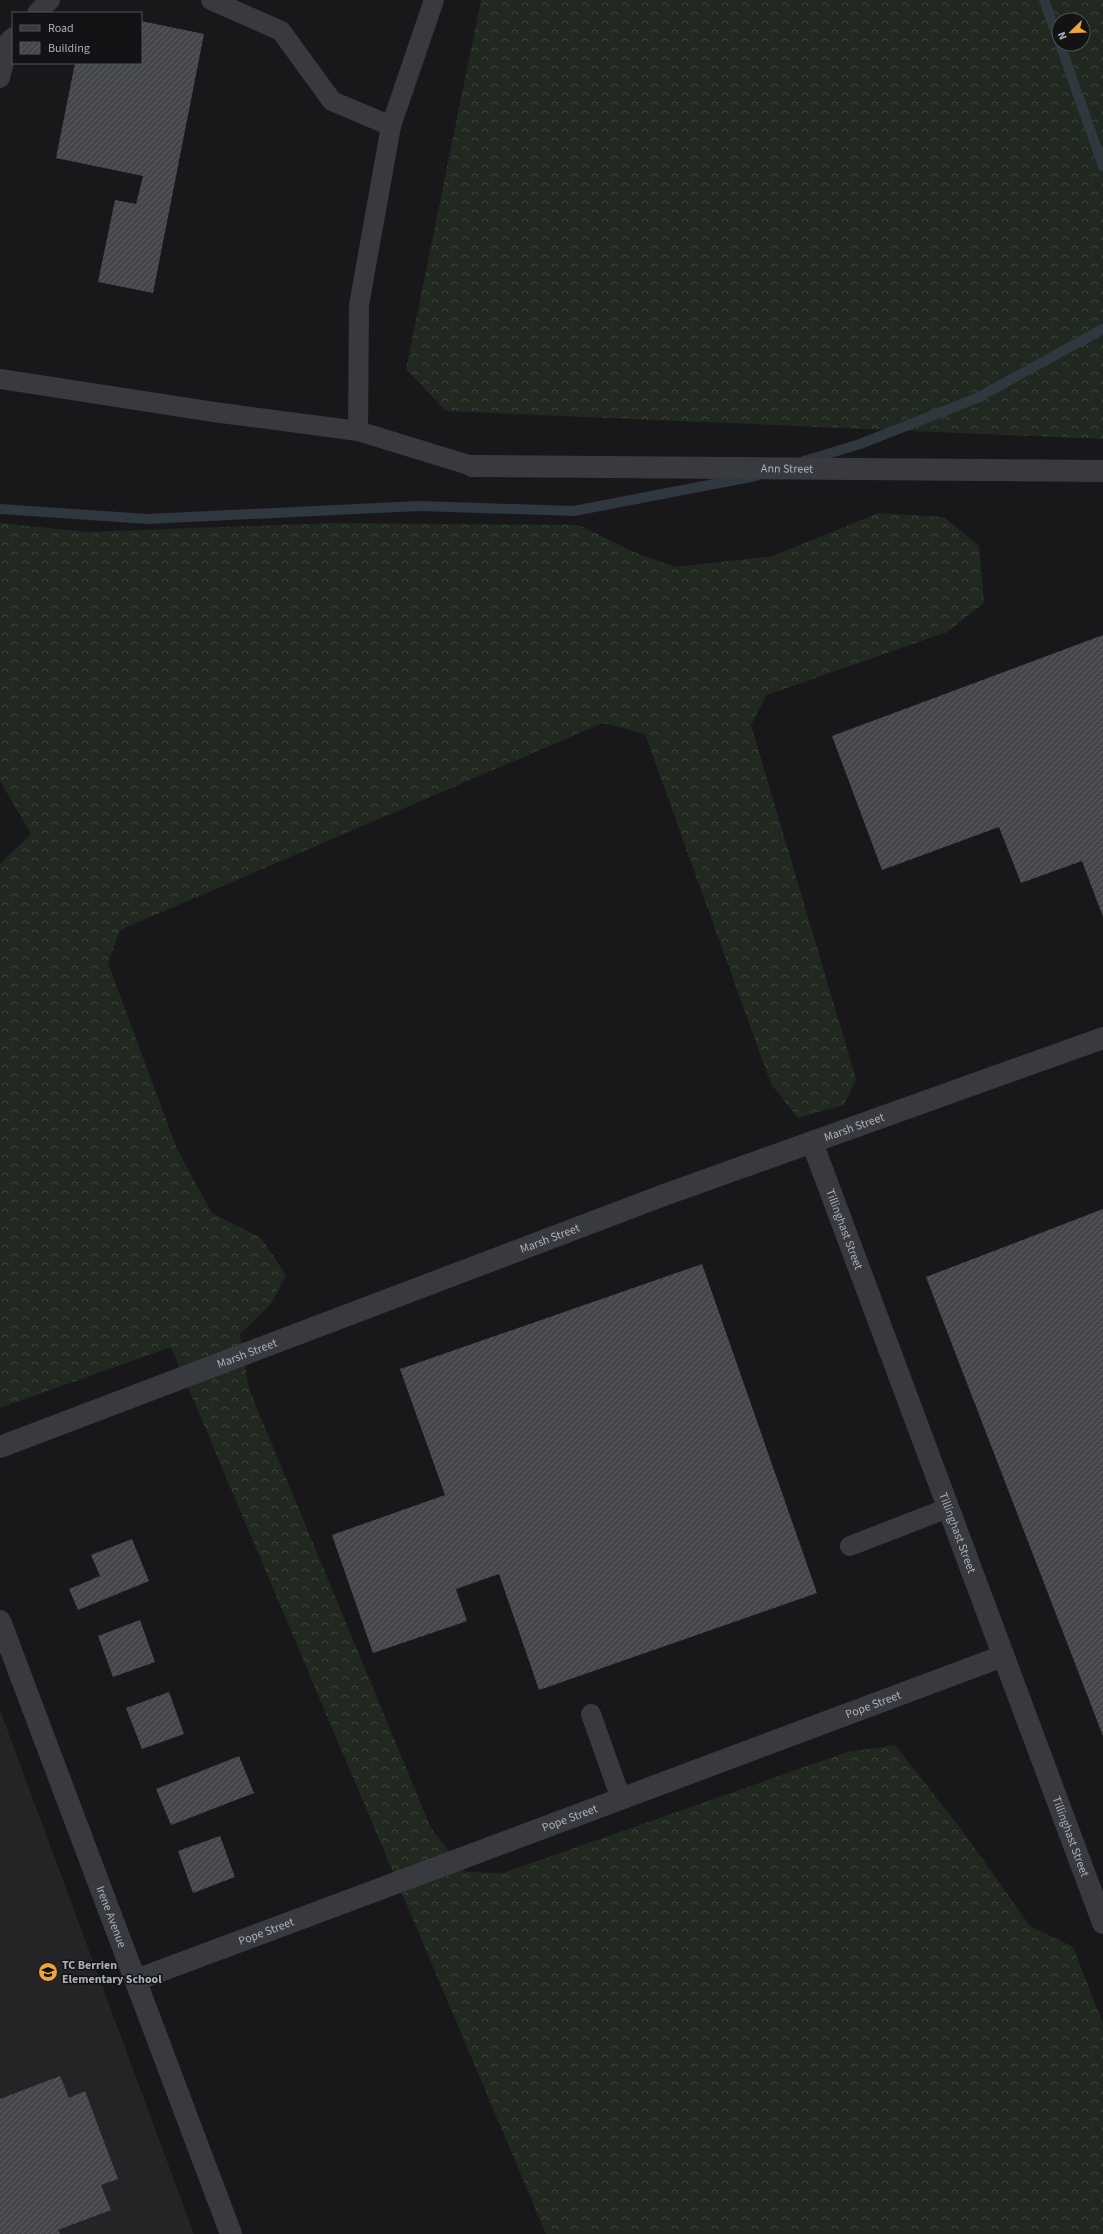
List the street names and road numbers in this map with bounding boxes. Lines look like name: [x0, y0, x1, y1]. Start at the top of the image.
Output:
street label: Ann Street: [761, 460, 813, 478]
street label: Marsh Street: [822, 1109, 887, 1146]
street label: Tillinghast Street: [821, 1186, 867, 1272]
street label: Marsh Street: [517, 1220, 582, 1258]
street label: Marsh Street: [215, 1335, 279, 1373]
street label: Tillinghast Street: [934, 1490, 980, 1576]
street label: Pope Street: [843, 1687, 904, 1723]
street label: Tillinghast Street: [1047, 1794, 1093, 1879]
street label: Pope Street: [540, 1800, 600, 1837]
street label: Irene Avenue: [92, 1883, 130, 1950]
street label: Pope Street: [236, 1914, 297, 1950]

